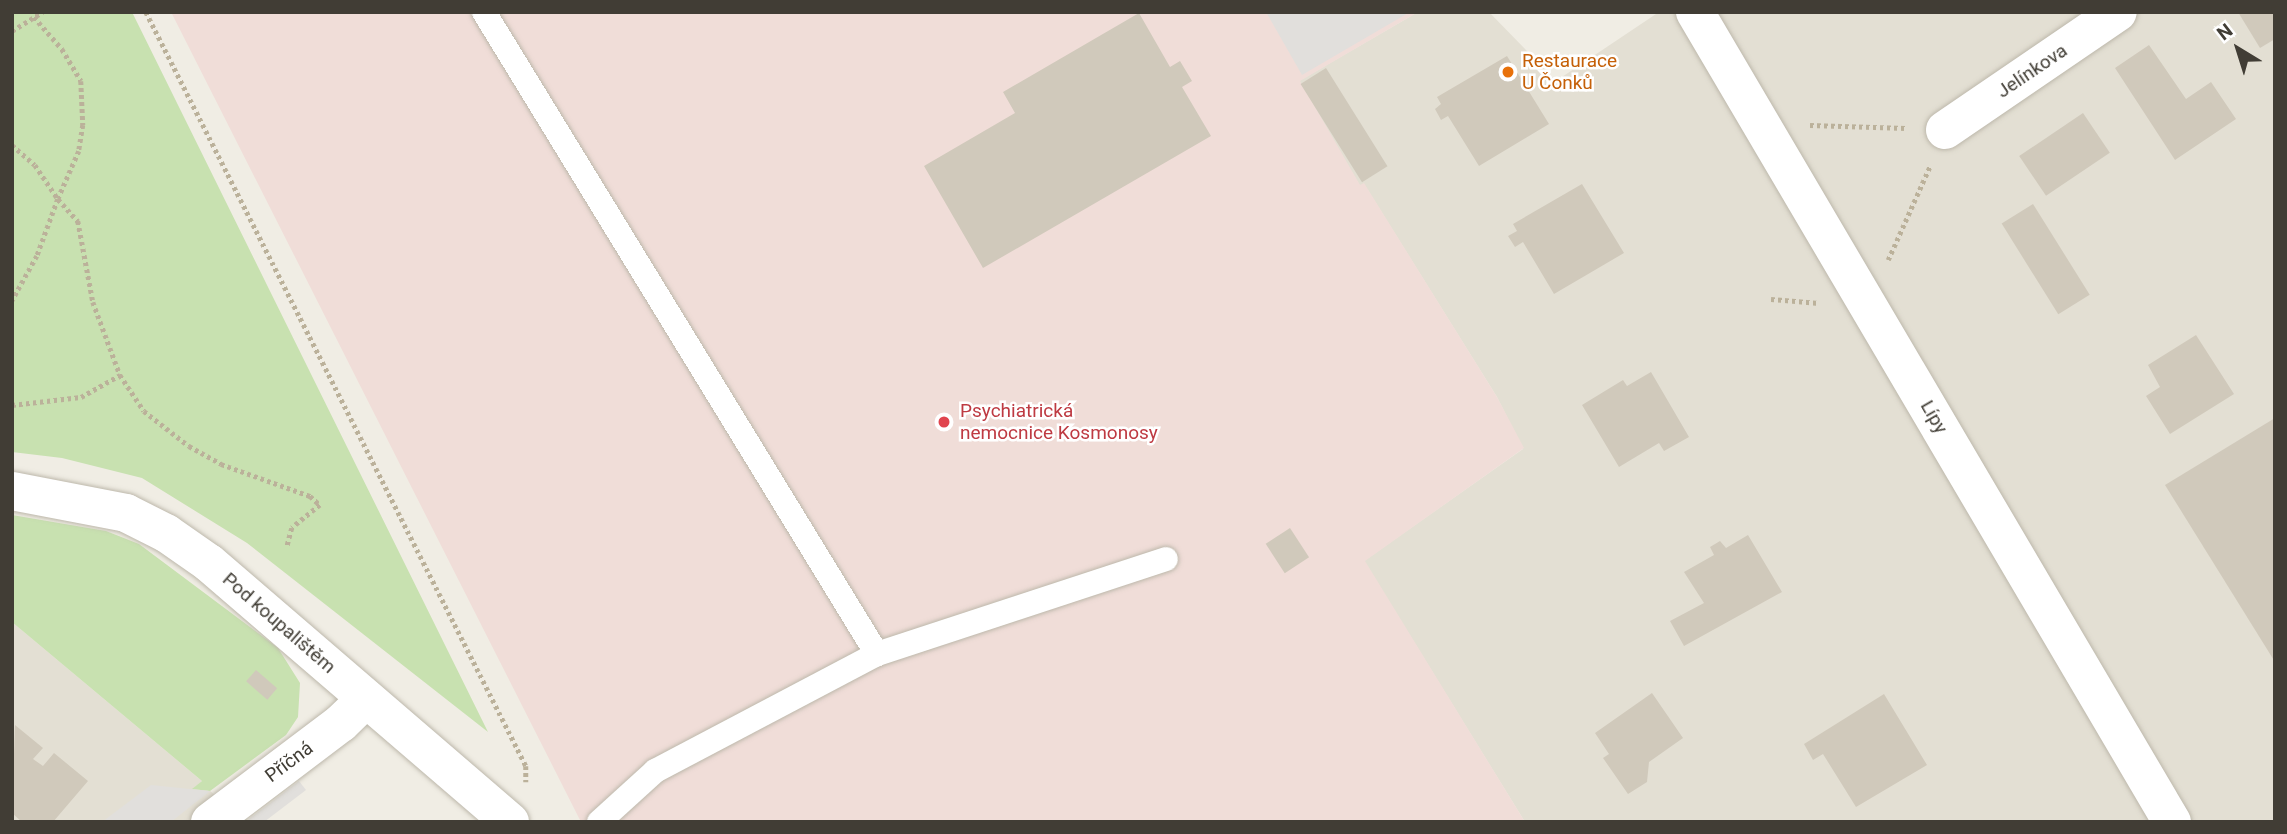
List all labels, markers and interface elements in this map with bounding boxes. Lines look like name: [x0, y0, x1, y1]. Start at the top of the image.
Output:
north arrow: [2203, 14, 2273, 84]
text: N: [2212, 19, 2237, 45]
street label: Jelínkova: [1992, 39, 2072, 103]
place label: Restaurace U Čonků: [1522, 50, 1617, 94]
marker: Restaurace U Čonků: [1500, 64, 1516, 80]
street label: Lípy: [1916, 396, 1952, 438]
place label: Psychiatrická nemocnice Kosmonosy: [960, 400, 1158, 444]
marker: Psychiatrická nemocnice Kosmonosy: [934, 412, 954, 432]
street label: Pod koupalištěm: [218, 568, 340, 678]
street label: Příčná: [261, 737, 317, 787]

